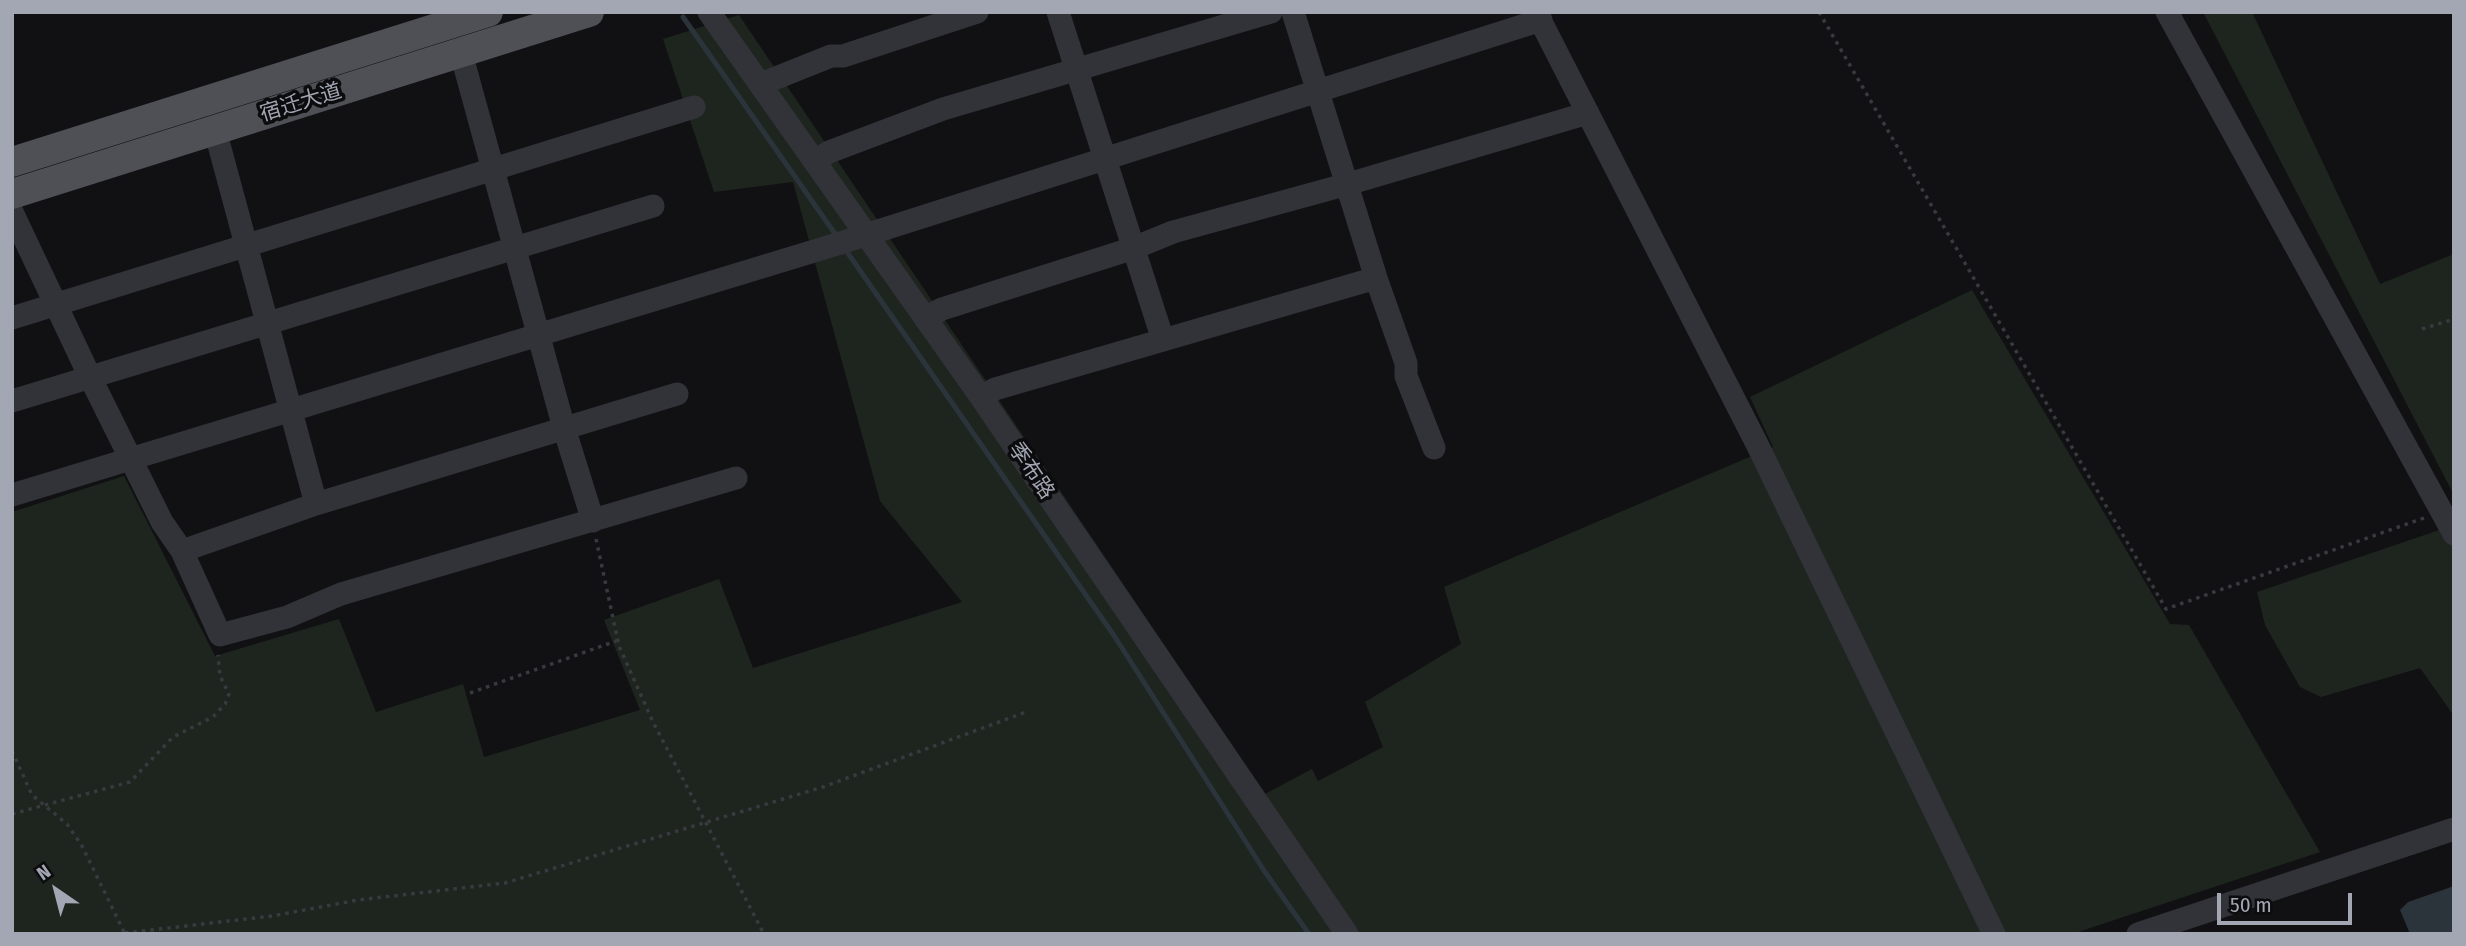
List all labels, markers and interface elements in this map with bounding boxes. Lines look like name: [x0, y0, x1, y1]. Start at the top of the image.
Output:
street label: 宿迁大道: [257, 79, 345, 127]
street label: 季布路: [1003, 438, 1059, 504]
north arrow: [21, 855, 91, 925]
text: N: [32, 860, 55, 885]
scale bar: [2221, 880, 2356, 924]
text: 50 m: [2230, 892, 2272, 918]

